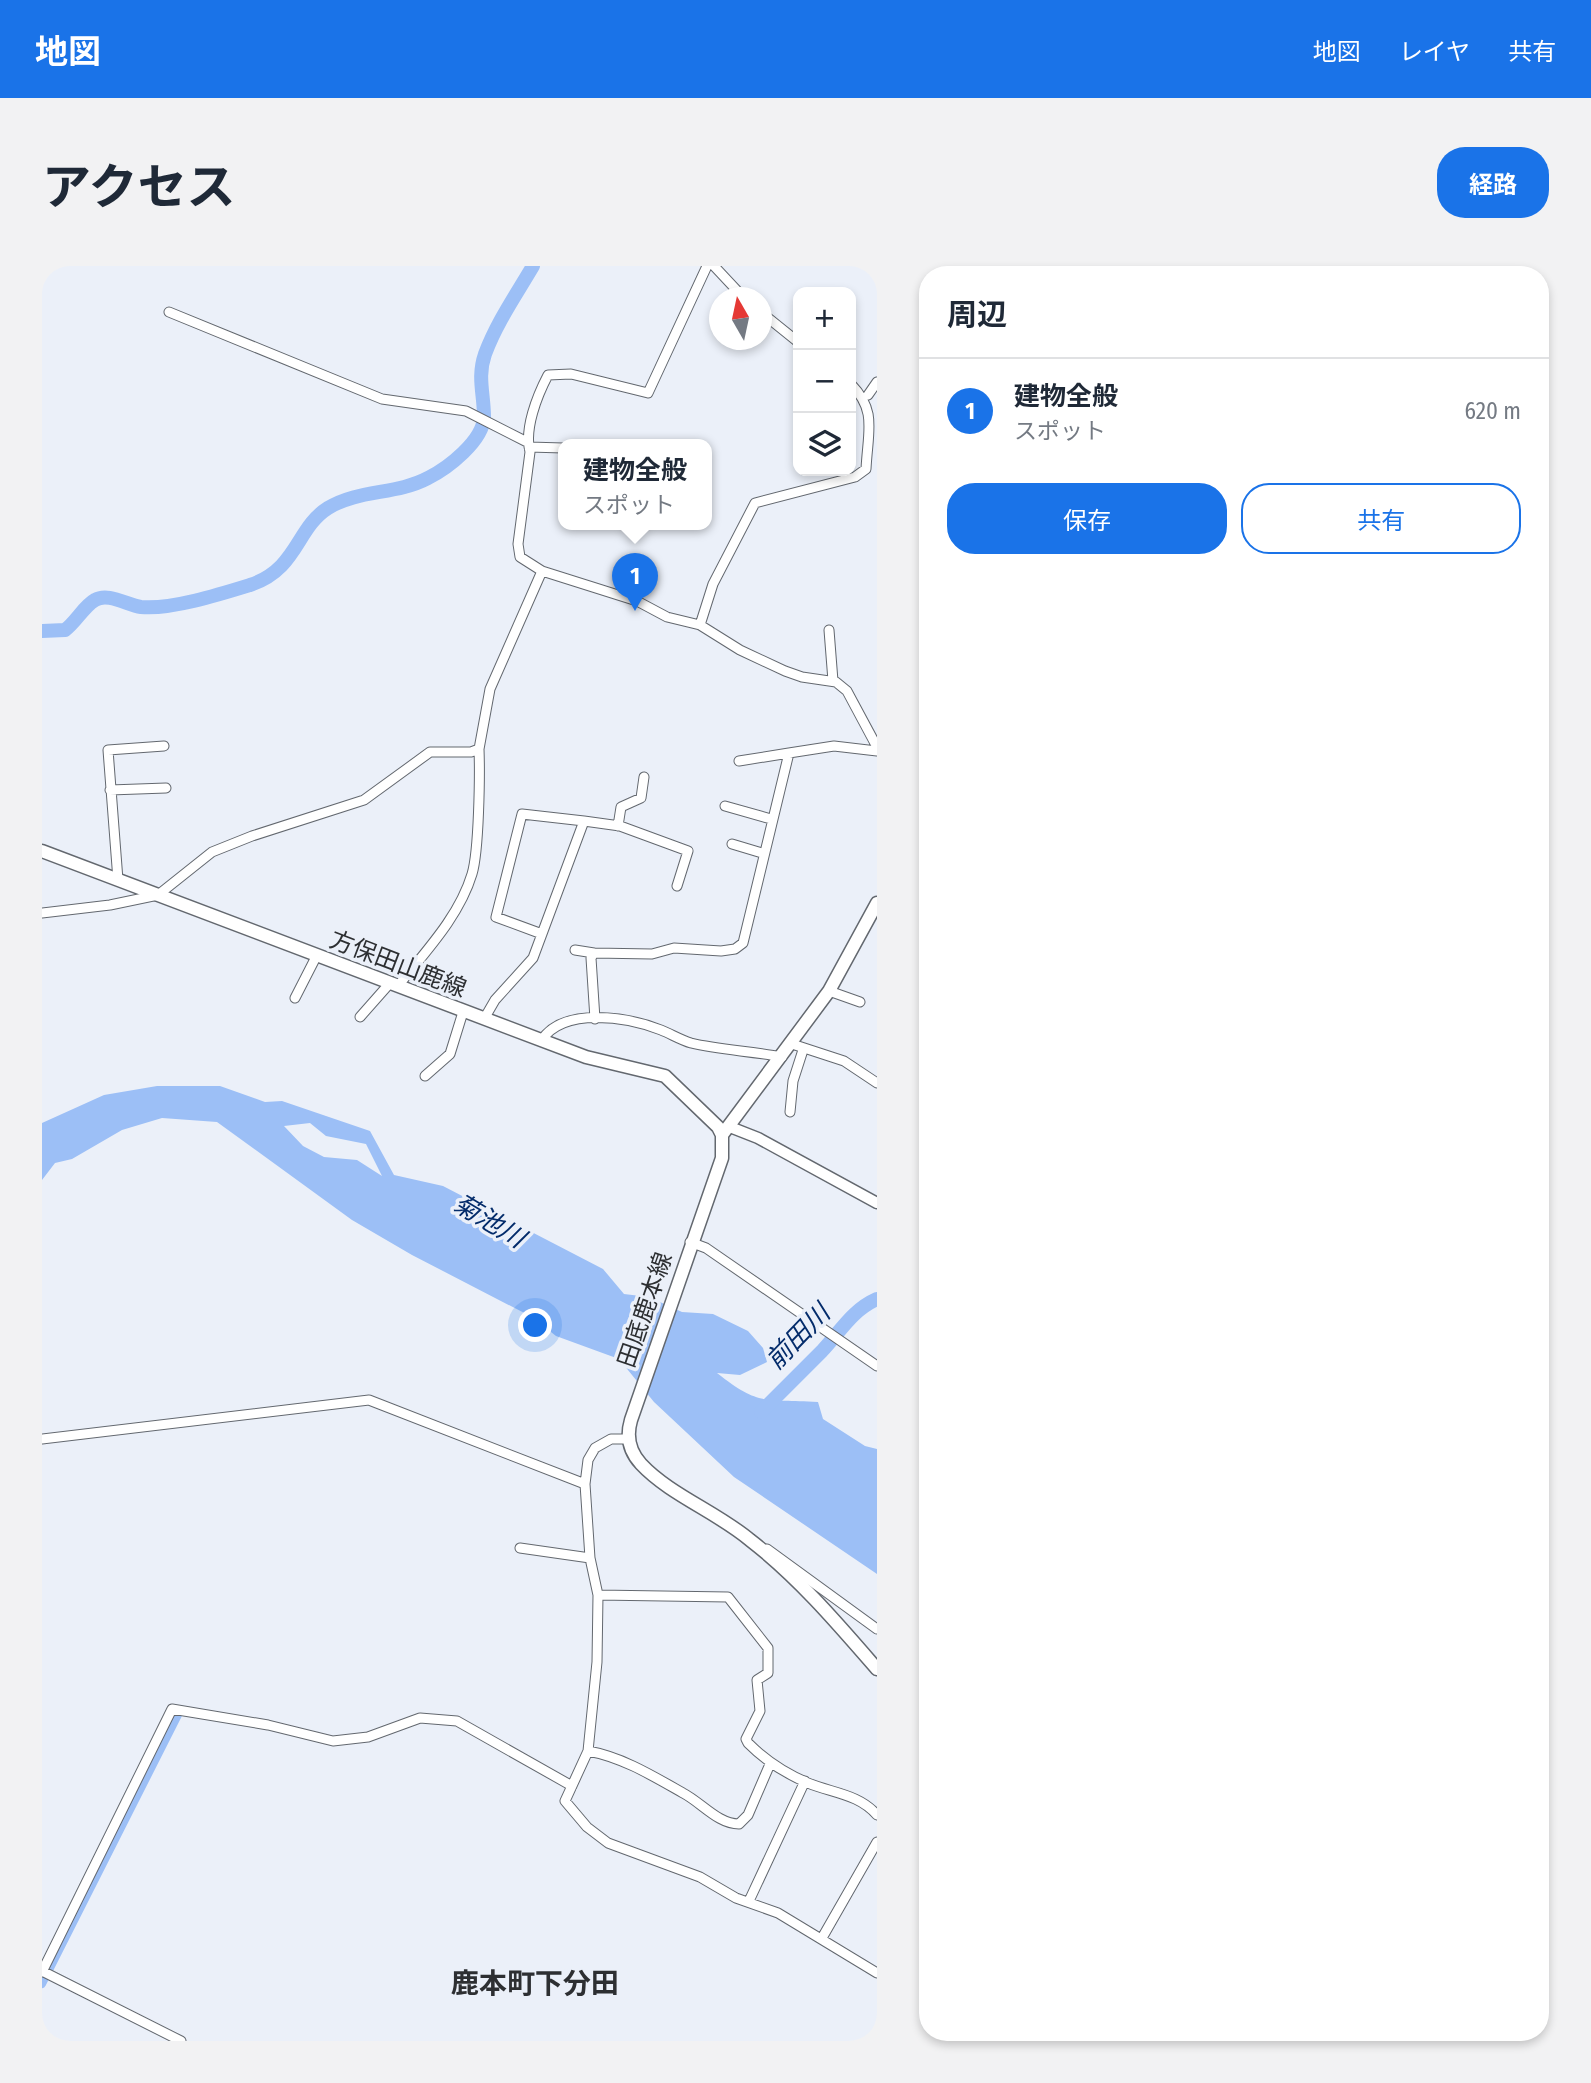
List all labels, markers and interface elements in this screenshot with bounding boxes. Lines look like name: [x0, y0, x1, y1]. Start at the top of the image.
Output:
text: 地図: [35, 32, 101, 72]
text: 地図: [1313, 38, 1361, 66]
text: レイヤ: [1399, 38, 1470, 66]
text: 共有: [1508, 38, 1556, 66]
button: 経路: [1437, 147, 1549, 218]
text: アクセス: [42, 158, 236, 217]
north arrow: [709, 287, 772, 350]
map controls: [793, 287, 856, 476]
button: +: [793, 287, 856, 350]
text: 周辺: [947, 297, 1007, 333]
button: −: [793, 350, 856, 413]
text: 建物全般: [1014, 381, 1118, 412]
text: 1: [965, 397, 975, 425]
text: 620 m: [1465, 397, 1521, 425]
button: layers: [793, 413, 856, 476]
text: スポット: [1014, 417, 1106, 445]
popup: [558, 439, 712, 530]
text: 建物全般: [583, 455, 687, 486]
button: 保存: [947, 483, 1227, 554]
button: 共有: [1241, 483, 1521, 554]
text: スポット: [583, 491, 675, 519]
pin: 1: [612, 553, 658, 611]
street label: 方保田山鹿線: [326, 925, 470, 1003]
water label: 菊池川: [448, 1188, 533, 1256]
street label: 田底鹿本線: [612, 1249, 678, 1371]
water label: 前田川: [760, 1296, 838, 1376]
your location: [518, 1308, 552, 1342]
district label: 鹿本町下分田: [451, 1967, 619, 2000]

